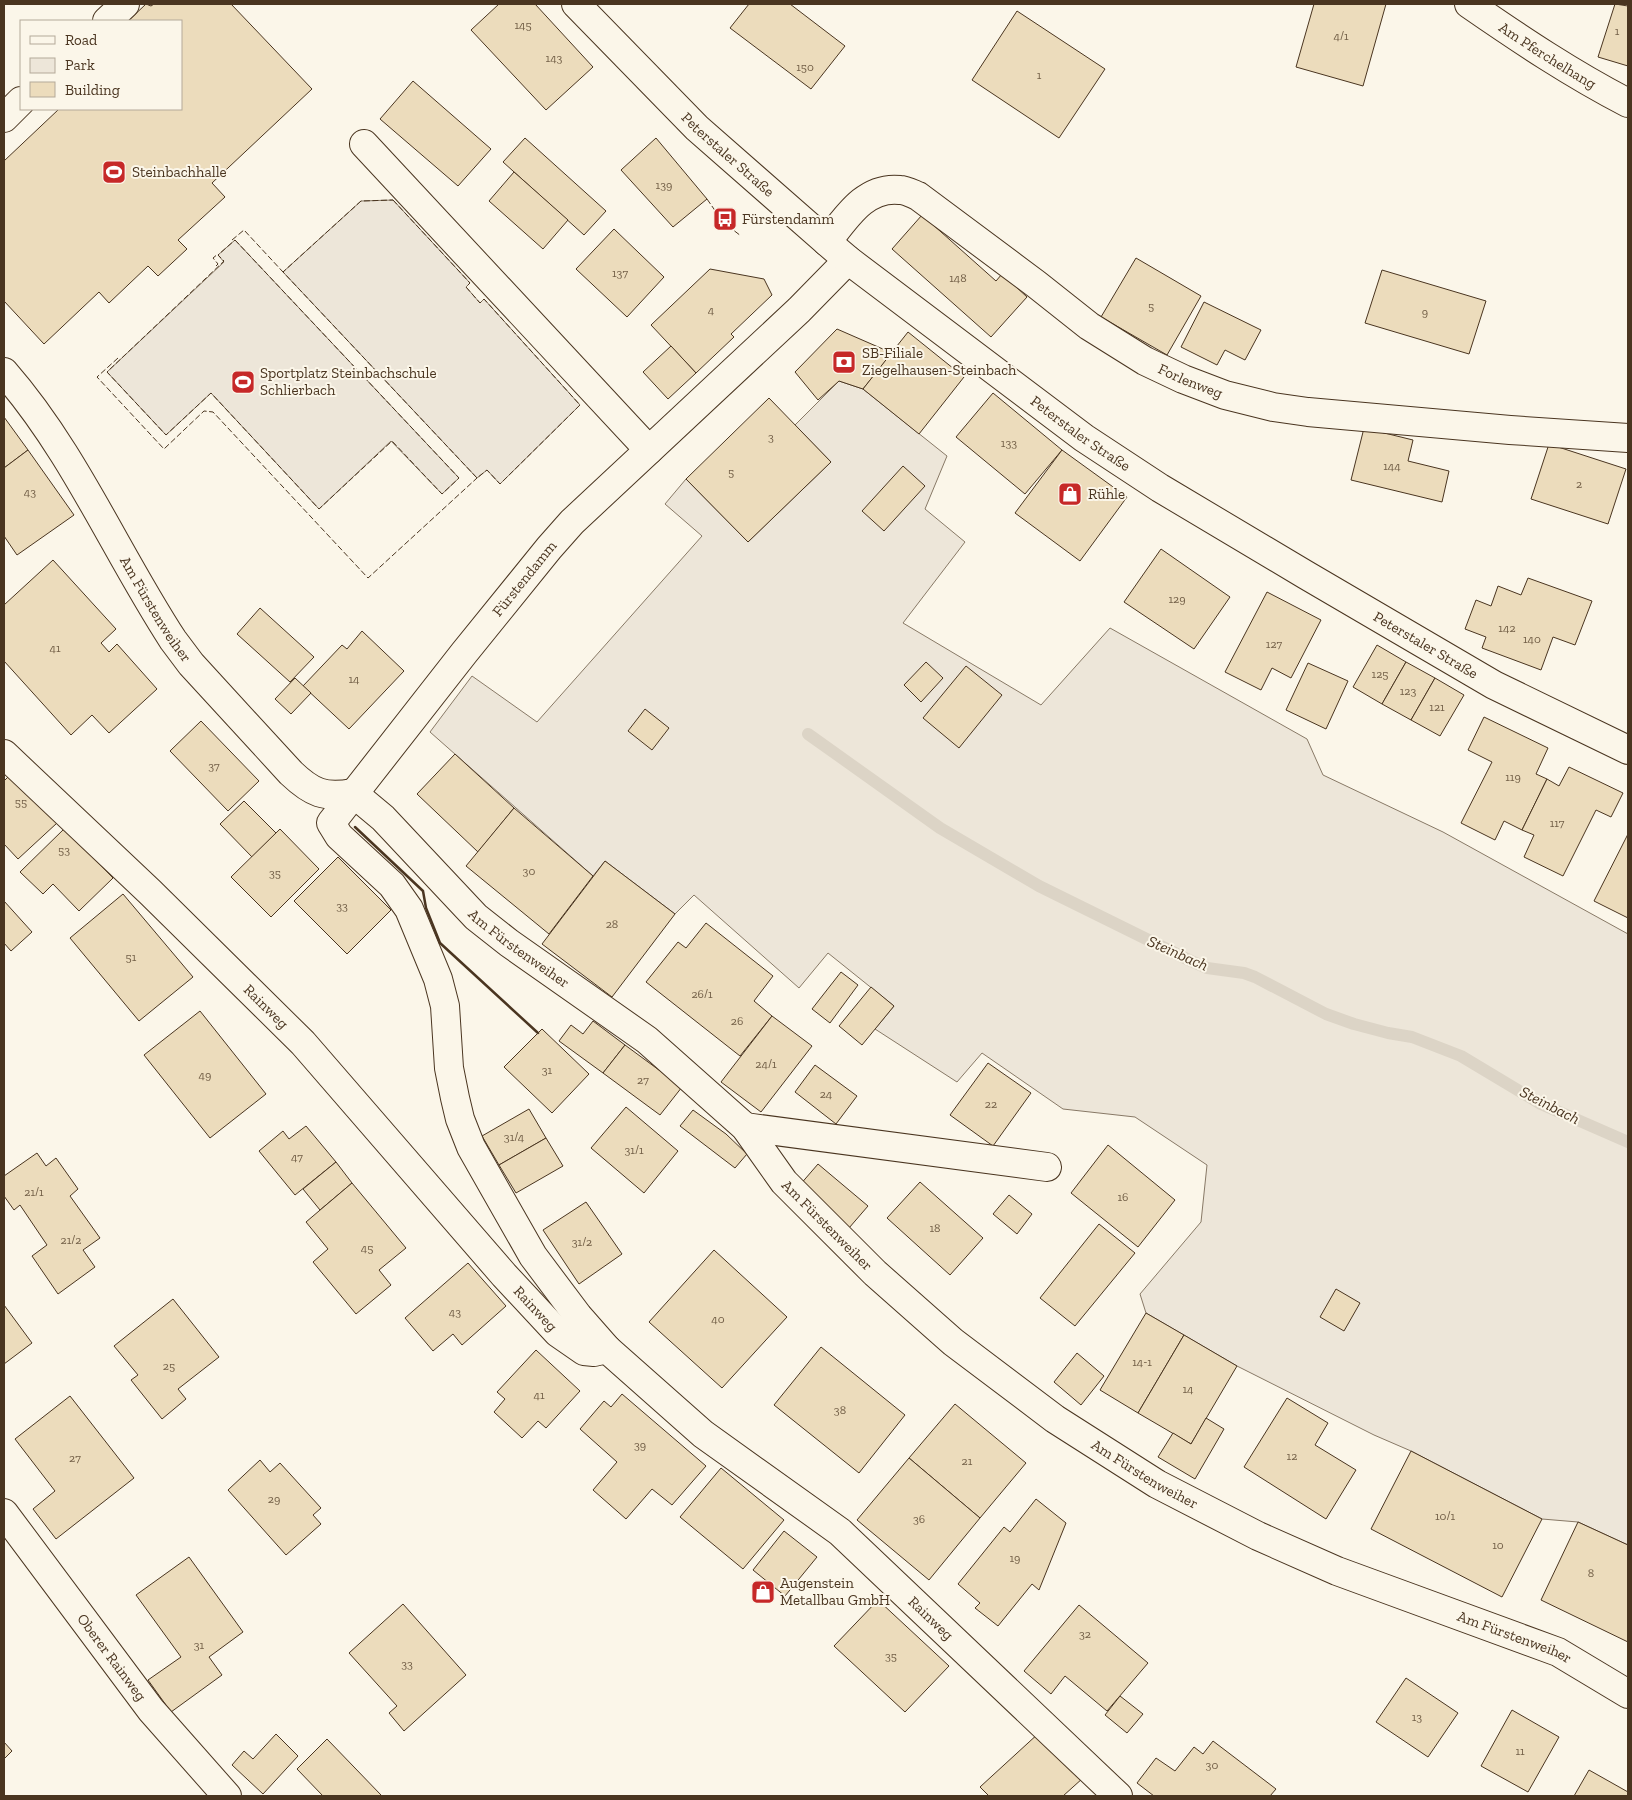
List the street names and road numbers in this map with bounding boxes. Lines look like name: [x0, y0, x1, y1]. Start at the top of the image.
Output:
street label: Am Pferchelhang: [1495, 18, 1599, 93]
street label: Peterstaler Straße: [678, 109, 778, 201]
street label: Forlenweg: [1155, 360, 1225, 402]
street label: Peterstaler Straße: [1027, 392, 1134, 475]
street label: Fürstendamm: [488, 537, 560, 620]
street label: Am Fürstenweiher: [116, 553, 195, 666]
street label: Peterstaler Straße: [1370, 607, 1481, 683]
street label: Am Fürstenweiher: [464, 905, 573, 992]
street label: Rainweg: [240, 981, 292, 1033]
street label: Am Fürstenweiher: [778, 1176, 876, 1274]
street label: Rainweg: [510, 1282, 561, 1335]
street label: Am Fürstenweiher: [1088, 1436, 1201, 1513]
street label: Rainweg: [904, 1593, 957, 1644]
street label: Am Fürstenweiher: [1455, 1607, 1575, 1667]
street label: Oberer Rainweg: [73, 1610, 150, 1705]

